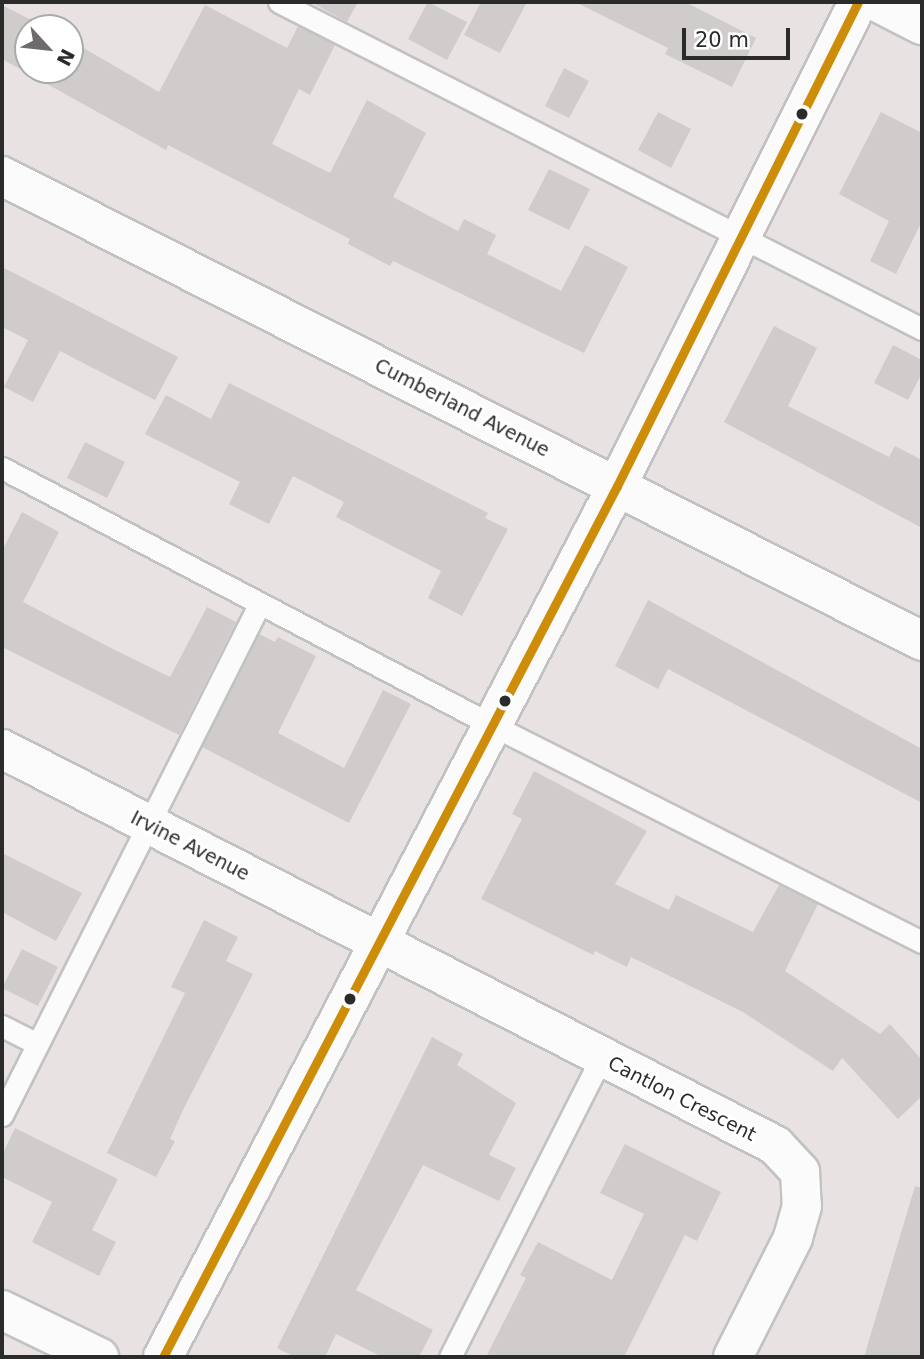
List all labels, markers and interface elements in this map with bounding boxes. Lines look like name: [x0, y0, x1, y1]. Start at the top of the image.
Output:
north arrow: [14, 14, 84, 84]
scale bar: [686, 14, 794, 58]
text: 20 m: [695, 28, 749, 52]
text: N: [53, 46, 79, 70]
unlabelled marker: [795, 107, 809, 121]
street label: Cumberland Avenue: [371, 354, 553, 462]
unlabelled marker: [498, 694, 512, 708]
street label: Irvine Avenue: [127, 806, 253, 886]
unlabelled marker: [343, 992, 357, 1006]
street label: Cantlon Crescent: [604, 1052, 760, 1146]

